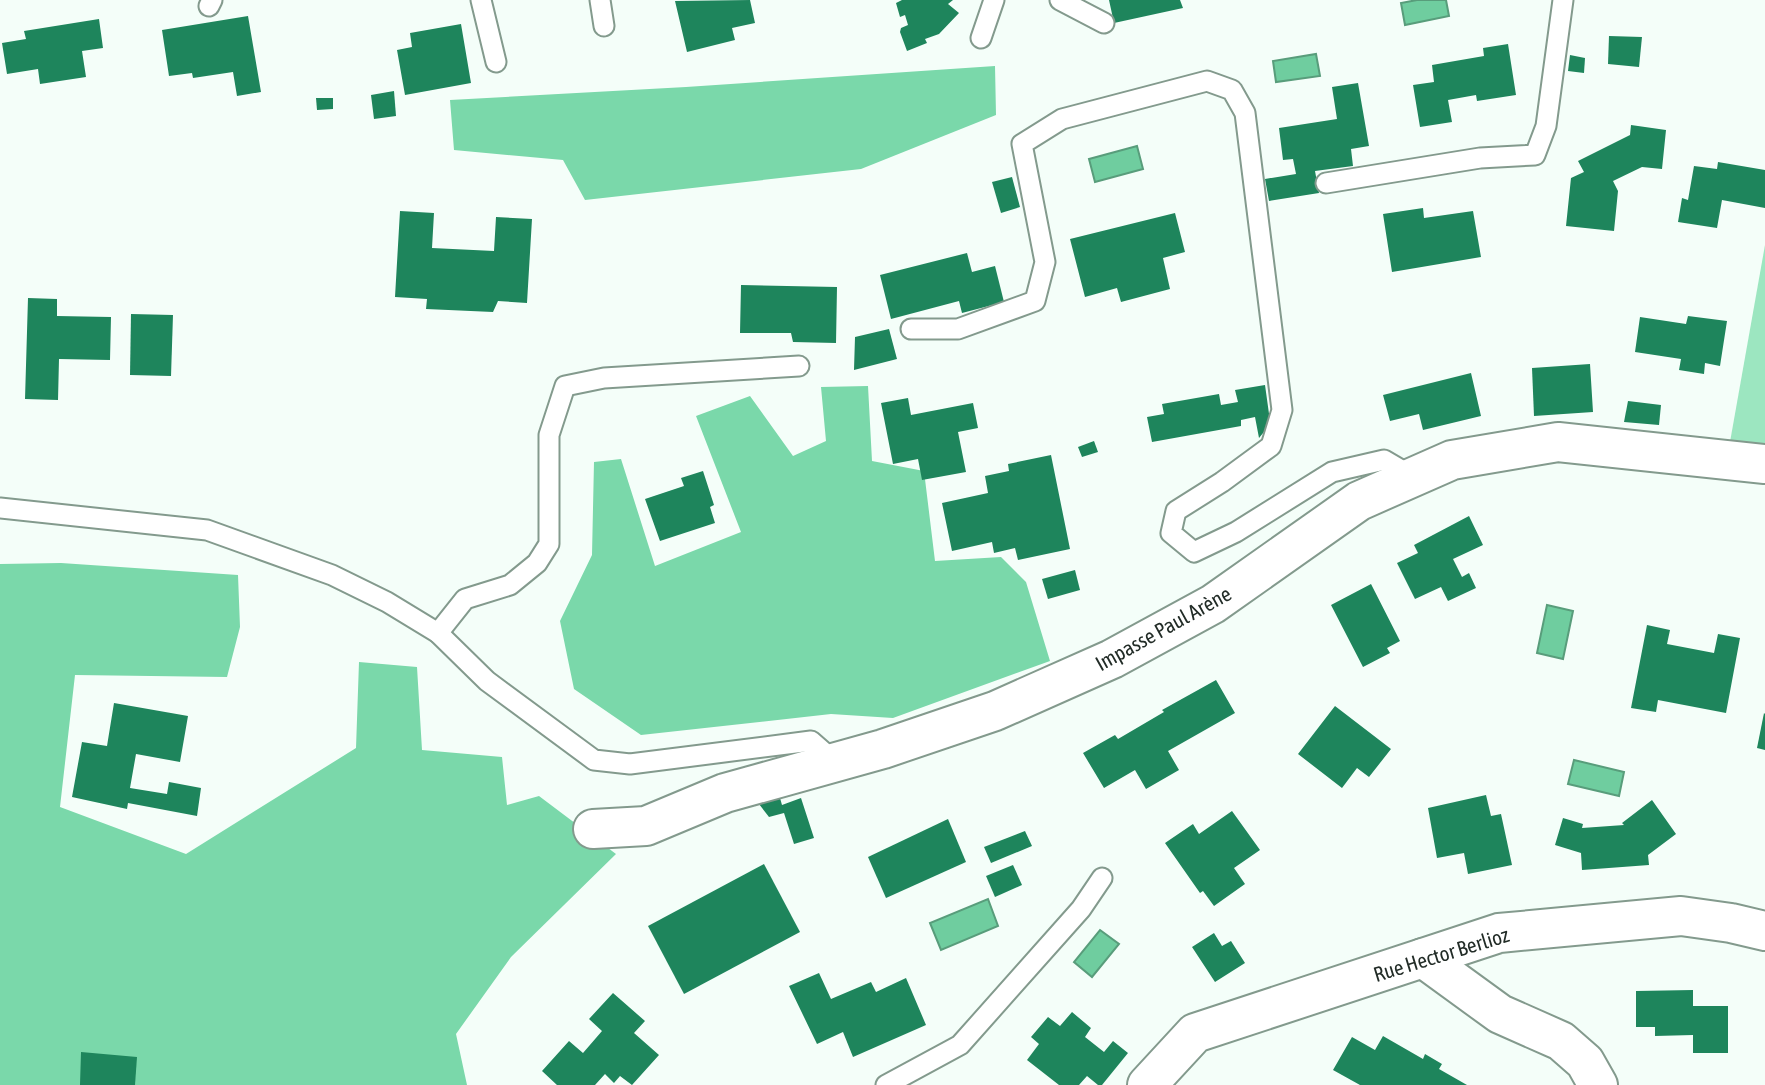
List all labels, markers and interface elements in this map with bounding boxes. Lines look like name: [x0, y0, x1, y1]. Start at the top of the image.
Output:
street label: Impasse Paul Arène: [1091, 581, 1235, 675]
street label: Rue Hector Berlioz: [1370, 922, 1512, 986]

